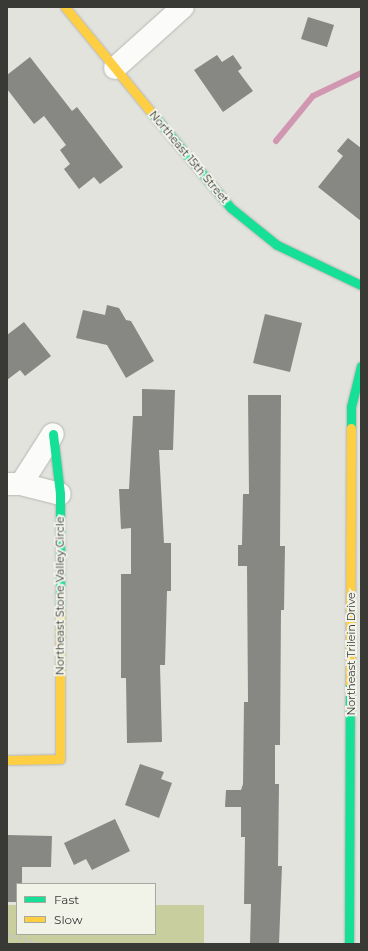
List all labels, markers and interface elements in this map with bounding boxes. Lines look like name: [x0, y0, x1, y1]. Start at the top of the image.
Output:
street label: Northeast 15th Street: [147, 108, 231, 206]
street label: Northeast Stone Valley Circle: [53, 517, 67, 675]
street label: Northeast Trilein Drive: [344, 592, 358, 716]
legend: [16, 883, 156, 935]
text: Fast: [54, 892, 79, 907]
text: Slow: [54, 912, 83, 927]

